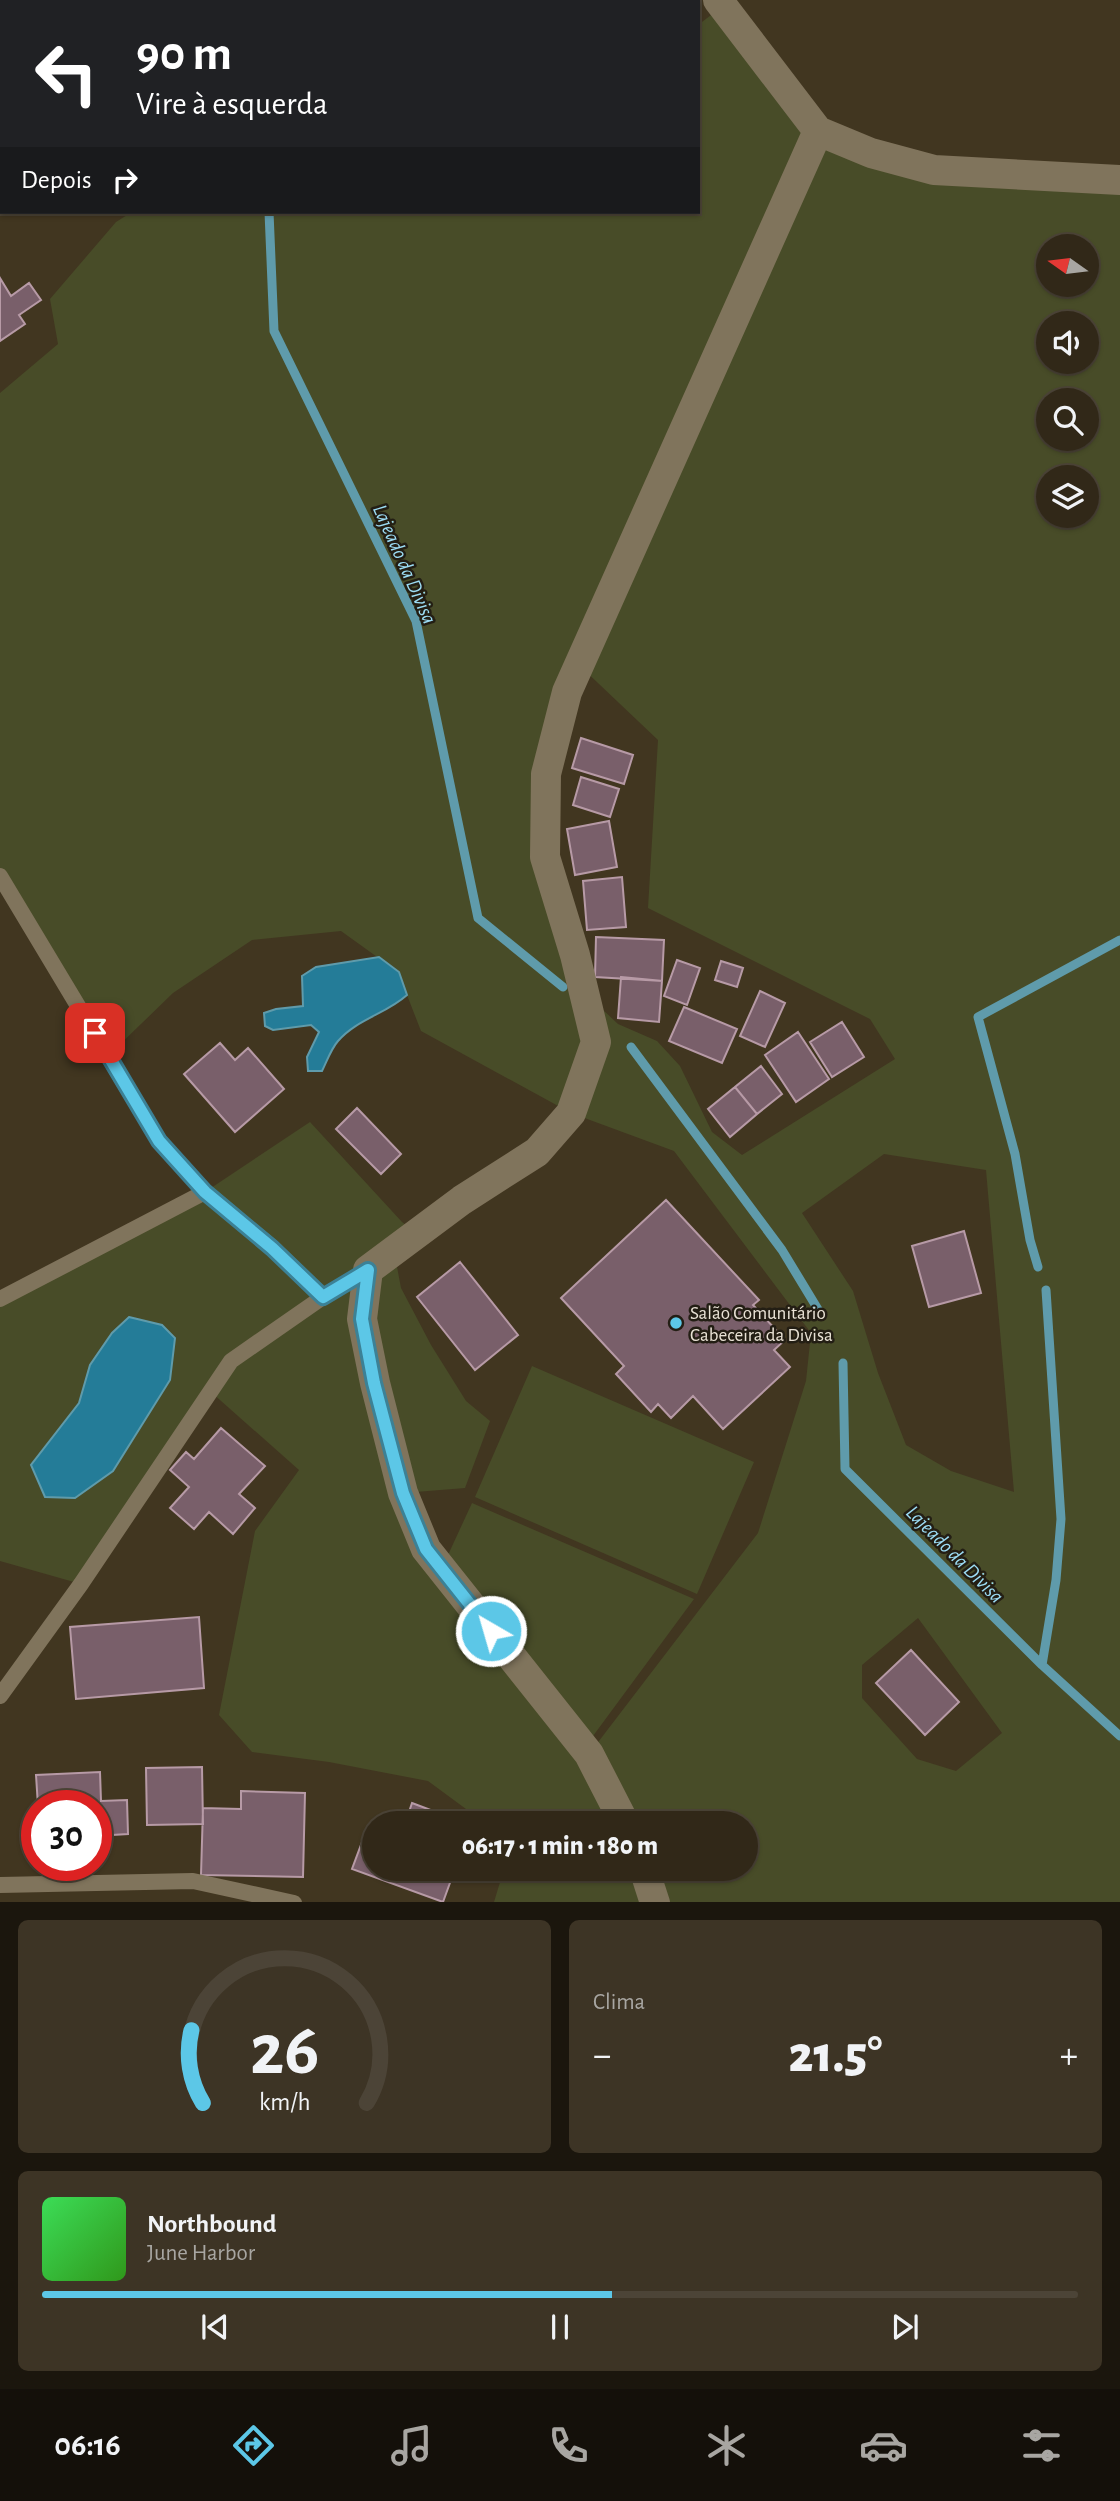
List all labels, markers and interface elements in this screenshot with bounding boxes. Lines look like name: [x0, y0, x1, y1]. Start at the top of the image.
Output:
icon: left: [21, 28, 112, 119]
text: 90 m: [136, 30, 232, 79]
text: Vire à esquerda: [136, 88, 328, 120]
icon: right: [106, 161, 144, 199]
text: Depois: [21, 167, 92, 193]
north arrow: [1036, 234, 1099, 298]
map controls: [1036, 234, 1099, 528]
button: sound: [1036, 311, 1099, 374]
button: search: [1036, 388, 1099, 451]
button: layers: [1036, 465, 1099, 528]
water label: Lajeado da Divisa: [369, 501, 440, 627]
pin: [65, 1003, 125, 1063]
icon: arrive: [76, 1014, 114, 1052]
place label: Salão Comunitário Cabeceira da Divisa: [690, 1304, 833, 1345]
marker: Salão Comunitário Cabeceira da Divisa: [668, 1315, 684, 1331]
water label: Lajeado da Divisa: [902, 1502, 1007, 1607]
position arrow: [454, 1594, 528, 1668]
speed limit sign: 30: [21, 1790, 112, 1881]
text: 06:17 · 1 min · 180 m: [462, 1833, 658, 1859]
text: Clima: [593, 1991, 645, 2014]
text: 26: [250, 2015, 319, 2088]
text: 21.5°: [789, 2029, 882, 2081]
text: −: [593, 2037, 611, 2075]
text: +: [1060, 2037, 1078, 2075]
text: km/h: [259, 2089, 310, 2114]
text: Northbound: [147, 2211, 276, 2237]
text: June Harbor: [147, 2242, 255, 2265]
icon: previous: [196, 2308, 234, 2346]
icon: pause: [541, 2308, 579, 2346]
icon: next: [886, 2308, 924, 2346]
icon: directions: [229, 2421, 278, 2470]
icon: music: [387, 2421, 436, 2470]
icon: phone: [544, 2421, 593, 2470]
icon: climate: [702, 2421, 751, 2470]
icon: car: [859, 2421, 908, 2470]
icon: filters: [1017, 2421, 1066, 2470]
text: 06:16: [54, 2429, 121, 2461]

